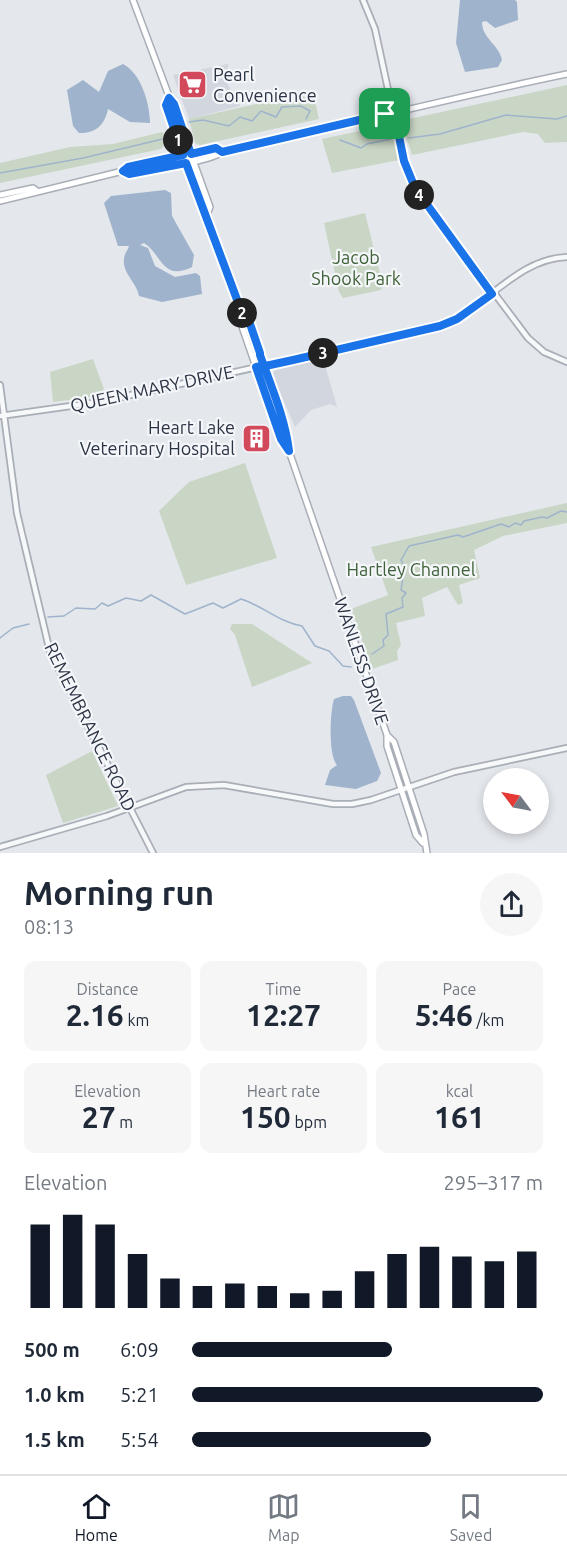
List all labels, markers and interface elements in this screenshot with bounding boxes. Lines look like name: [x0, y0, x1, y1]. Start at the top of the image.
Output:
place label: Pearl Convenience: [213, 64, 317, 105]
supermarket icon: Pearl Convenience: [176, 69, 208, 101]
pin: [359, 88, 410, 139]
icon: arrive: [368, 97, 401, 130]
pin: 1: [163, 125, 193, 155]
text: 1: [173, 131, 183, 149]
pin: 4: [404, 180, 434, 210]
text: 4: [414, 186, 424, 204]
park label: Jacob Shook Park: [311, 247, 401, 288]
pin: 2: [227, 298, 257, 328]
text: 2: [237, 304, 247, 322]
pin: 3: [308, 338, 338, 368]
text: 3: [318, 344, 328, 362]
street label: QUEEN MARY DRIVE: [68, 361, 235, 416]
place label: Heart Lake Veterinary Hospital: [80, 417, 235, 458]
building icon: Heart Lake Veterinary Hospital: [240, 422, 272, 454]
park label: Hartley Channel: [347, 559, 476, 579]
street label: WANLESS DRIVE: [331, 594, 393, 727]
street label: REMEMBRANCE ROAD: [41, 639, 140, 814]
north arrow: [483, 768, 549, 834]
map controls: [483, 768, 549, 834]
button: share: [480, 873, 543, 936]
text: Morning run: [24, 874, 214, 911]
text: 08:13: [24, 915, 74, 938]
text: Distance: [77, 980, 138, 998]
text: Time: [266, 980, 301, 998]
text: Pace: [443, 980, 476, 998]
text: 2.16: [66, 998, 124, 1032]
text: 12:27: [246, 998, 321, 1032]
text: 5:46: [415, 998, 473, 1032]
text: km: [124, 1011, 149, 1029]
text: /km: [473, 1011, 504, 1029]
text: Elevation: [74, 1082, 141, 1100]
text: Heart rate: [247, 1082, 320, 1100]
text: kcal: [446, 1082, 473, 1100]
text: 27: [82, 1100, 116, 1134]
text: 150: [240, 1100, 291, 1134]
text: 161: [434, 1100, 485, 1134]
text: m: [116, 1113, 133, 1131]
text: bpm: [291, 1113, 327, 1131]
text: Elevation: [24, 1171, 107, 1194]
text: 295–317 m: [444, 1171, 543, 1194]
text: 500 m: [24, 1338, 80, 1361]
text: 6:09: [120, 1338, 159, 1361]
text: 1.0 km: [24, 1383, 85, 1406]
text: 5:21: [120, 1383, 159, 1406]
text: 1.5 km: [24, 1428, 85, 1451]
text: 5:54: [120, 1428, 159, 1451]
tab: Home: [75, 1490, 118, 1544]
tab: Map: [267, 1490, 300, 1544]
tab: Saved: [450, 1490, 492, 1544]

